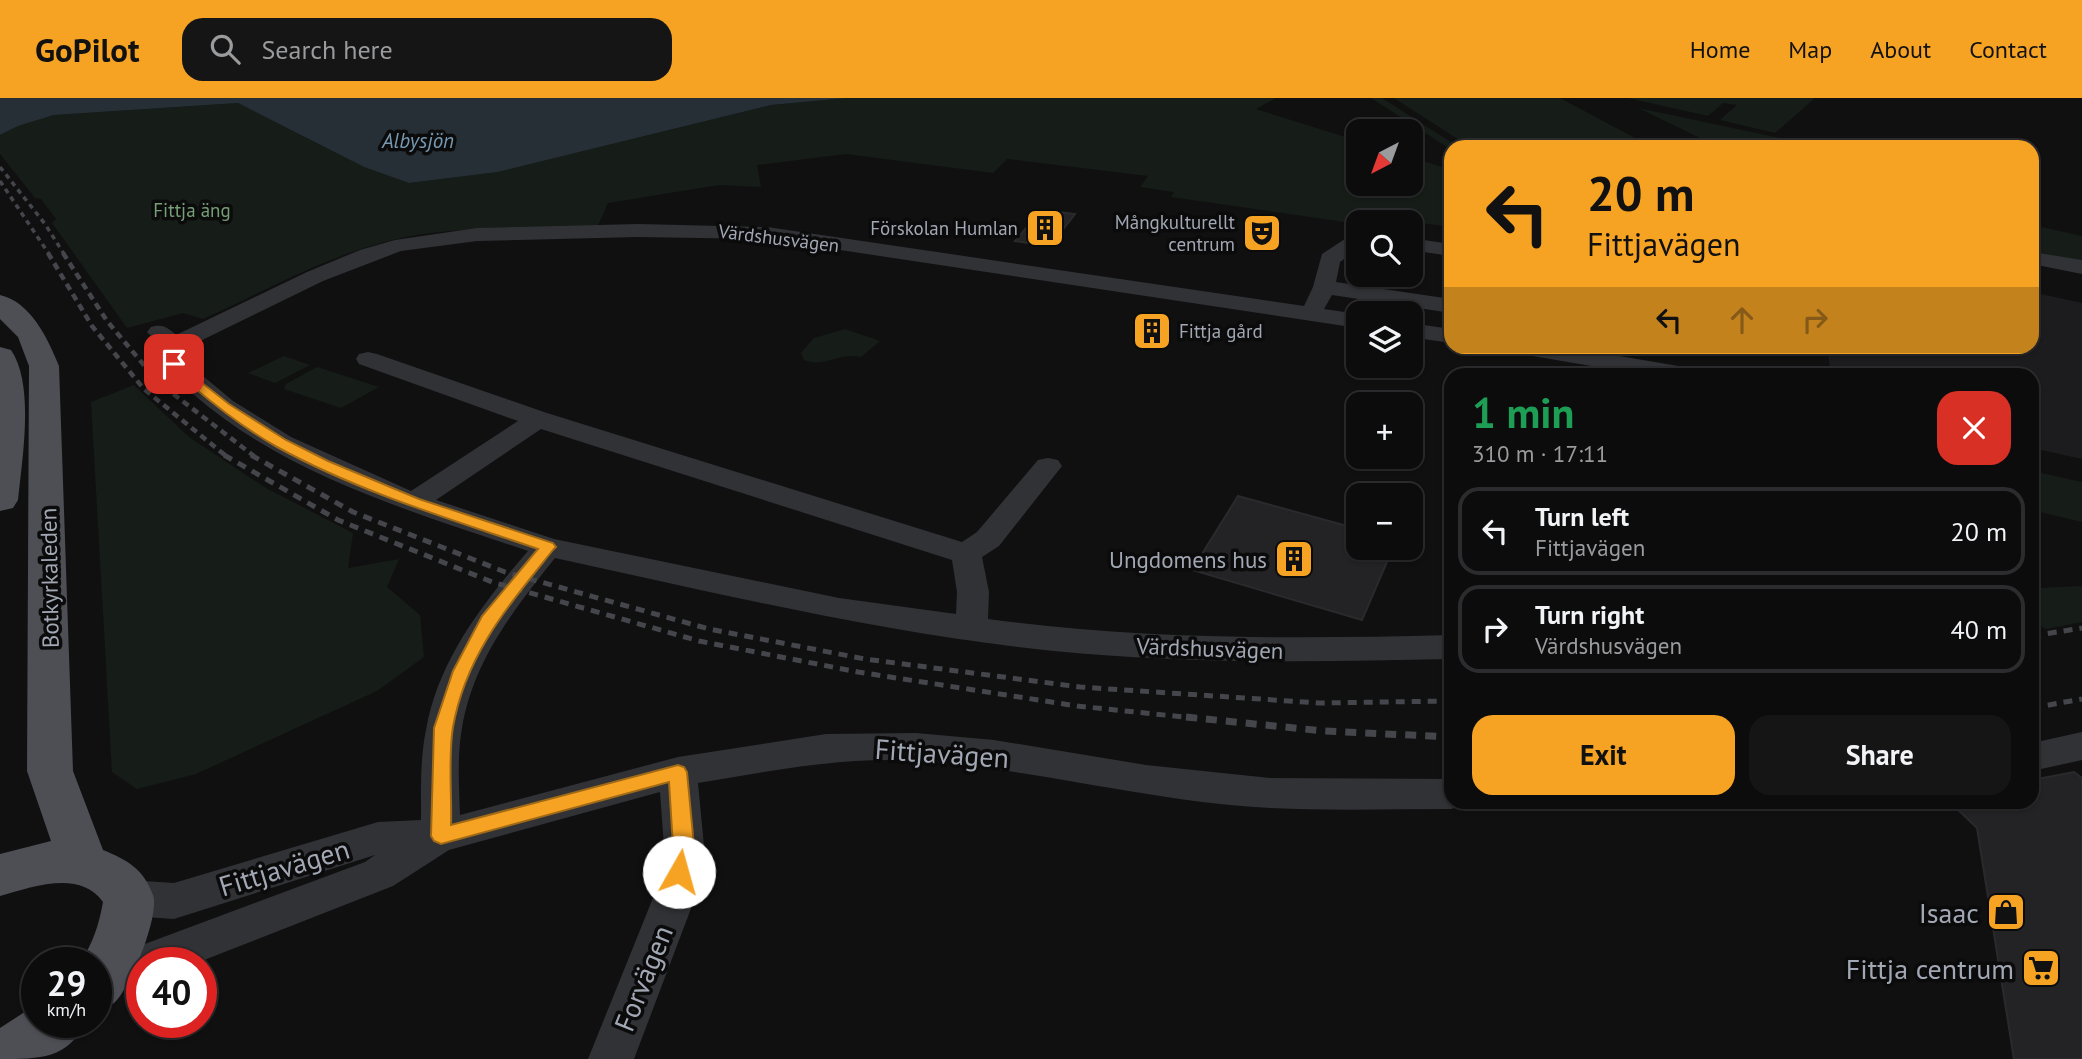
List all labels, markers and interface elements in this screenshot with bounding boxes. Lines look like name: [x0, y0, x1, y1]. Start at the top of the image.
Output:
search box: [182, 18, 672, 81]
text: GoPilot: [35, 28, 140, 71]
icon: search: [206, 30, 244, 68]
text: Search here: [262, 33, 393, 66]
text: Home: [1690, 34, 1750, 65]
text: Map: [1788, 34, 1832, 65]
text: About: [1870, 34, 1931, 65]
text: Contact: [1969, 34, 2047, 65]
north arrow: [1346, 119, 1423, 196]
map controls: [1346, 119, 1423, 560]
water label: Albysjön: [381, 127, 454, 154]
text: 20 m: [1587, 161, 1694, 225]
icon: left: [1472, 168, 1563, 259]
park label: Fittja äng: [153, 198, 231, 222]
building icon: Förskolan Humlan: [1024, 207, 1066, 249]
place label: Mångkulturellt centrum: [1115, 210, 1236, 256]
button: search: [1346, 210, 1423, 287]
theatre icon: Mångkulturellt centrum: [1241, 212, 1283, 254]
place label: Förskolan Humlan: [870, 216, 1018, 240]
street label: Värdshusvägen: [716, 219, 841, 257]
text: Fittjavägen: [1587, 223, 1740, 265]
button: layers: [1346, 301, 1423, 378]
icon: left: [1650, 301, 1688, 339]
icon: ahead: [1723, 301, 1761, 339]
icon: right: [1796, 301, 1834, 339]
building icon: Fittja gård: [1131, 310, 1173, 352]
place label: Fittja gård: [1179, 319, 1263, 343]
pin: [144, 334, 204, 394]
icon: arrive: [155, 345, 193, 383]
text: 1 min: [1472, 385, 1574, 440]
button: close: [1937, 391, 2011, 465]
button: +: [1346, 392, 1423, 469]
text: 310 m · 17:11: [1472, 439, 1608, 468]
button: −: [1346, 483, 1423, 560]
text: Turn left: [1535, 500, 1629, 533]
street label: Botkyrkaleden: [33, 508, 65, 648]
icon: left: [1476, 512, 1514, 550]
text: 20 m: [1951, 515, 2007, 548]
text: Fittjavägen: [1535, 533, 1645, 562]
building icon: Ungdomens hus: [1273, 538, 1315, 580]
place label: Ungdomens hus: [1109, 545, 1267, 574]
text: Turn right: [1535, 598, 1644, 631]
icon: right: [1476, 610, 1514, 648]
text: 40 m: [1951, 613, 2007, 646]
street label: Värdshusvägen: [1135, 631, 1284, 665]
text: Värdshusvägen: [1535, 631, 1682, 660]
button: Exit: [1472, 715, 1735, 795]
button: Share: [1749, 715, 2011, 795]
street label: Fittjavägen: [874, 730, 1010, 776]
street label: Fittjavägen: [214, 830, 354, 904]
position arrow: [642, 835, 716, 909]
shop icon: Isaac: [1985, 891, 2027, 933]
place label: Isaac: [1919, 894, 1979, 931]
street label: Forvägen: [605, 920, 681, 1036]
speed limit sign: 40: [126, 947, 217, 1038]
supermarket icon: Fittja centrum: [2020, 947, 2062, 989]
place label: Fittja centrum: [1846, 950, 2014, 987]
text: 29: [47, 960, 86, 1006]
text: km/h: [47, 998, 86, 1021]

